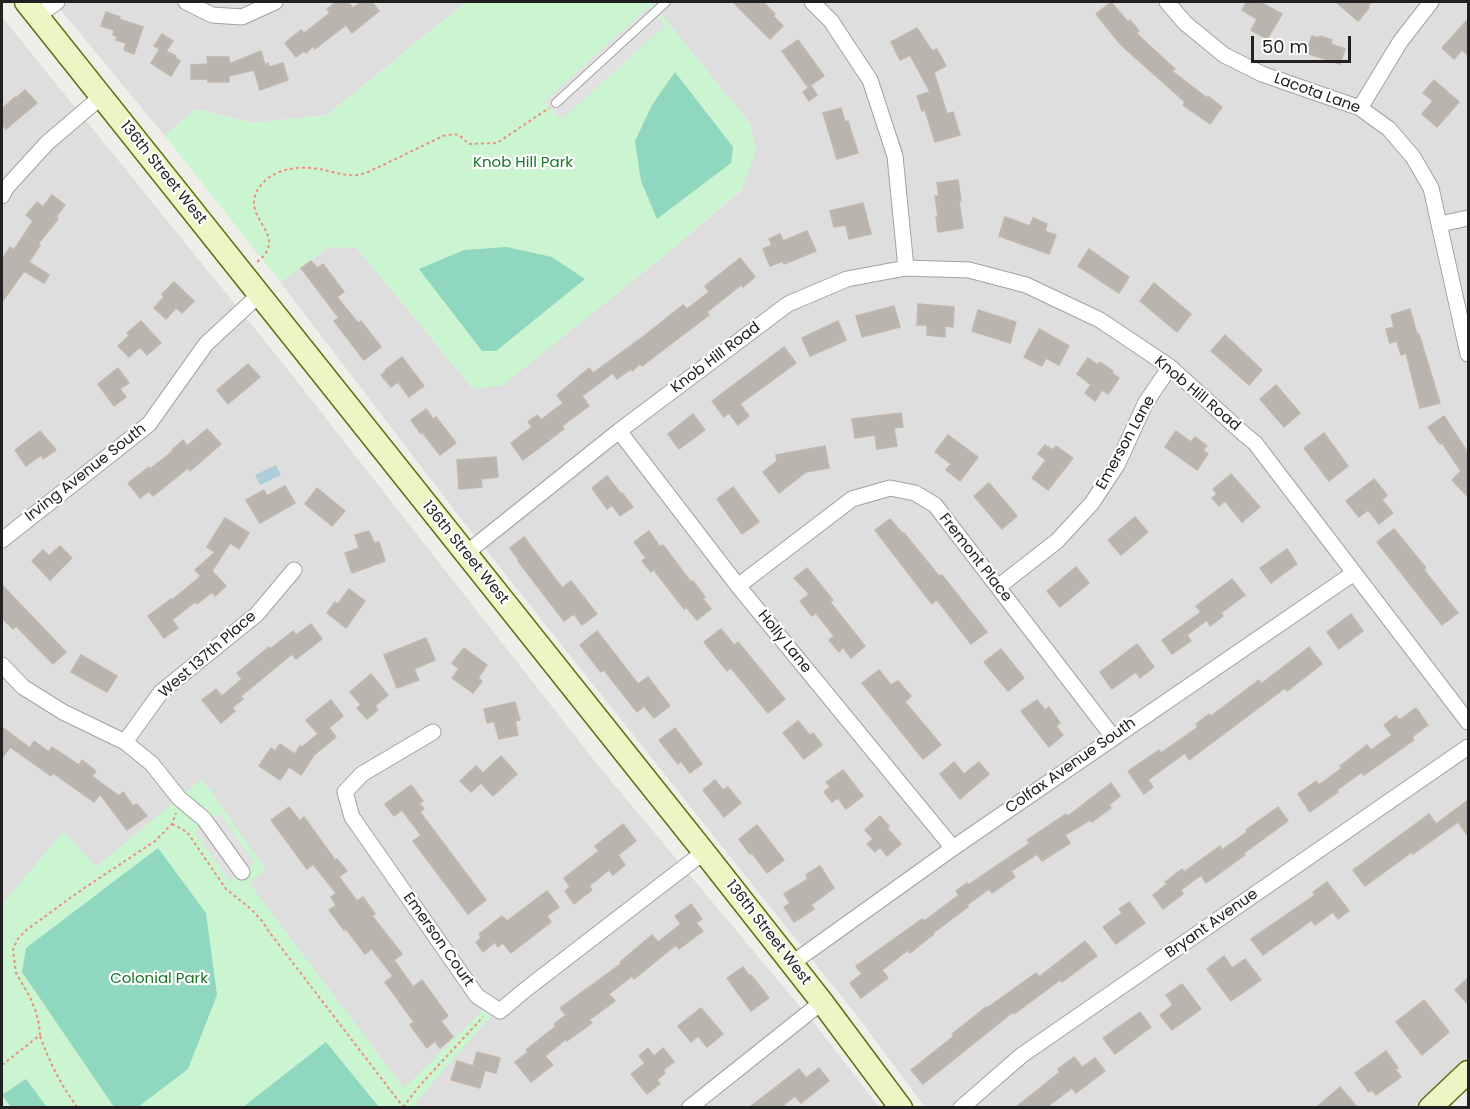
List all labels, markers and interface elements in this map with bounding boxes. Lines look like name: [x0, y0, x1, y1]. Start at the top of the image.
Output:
scale bar: [1254, 24, 1354, 62]
text: 50 m: [1262, 34, 1308, 59]
street label: Lacota Lane: [1271, 70, 1363, 118]
street label: 136th Street West: [116, 118, 210, 228]
park label: Knob Hill Park: [473, 154, 573, 172]
street label: Knob Hill Road: [668, 319, 764, 397]
street label: Knob Hill Road: [1150, 353, 1244, 435]
street label: Emerson Lane: [1093, 393, 1159, 493]
street label: Irving Avenue South: [22, 420, 150, 526]
street label: 136th Street West: [418, 498, 512, 608]
street label: Fremont Place: [935, 510, 1015, 606]
street label: Holly Lane: [753, 607, 815, 677]
street label: West 137th Place: [156, 608, 260, 702]
street label: Colfax Avenue South: [1003, 714, 1139, 818]
street label: 136th Street West: [722, 877, 814, 989]
street label: Bryant Avenue: [1162, 885, 1262, 963]
street label: Emerson Court: [399, 889, 477, 991]
park label: Colonial Park: [110, 970, 208, 988]

